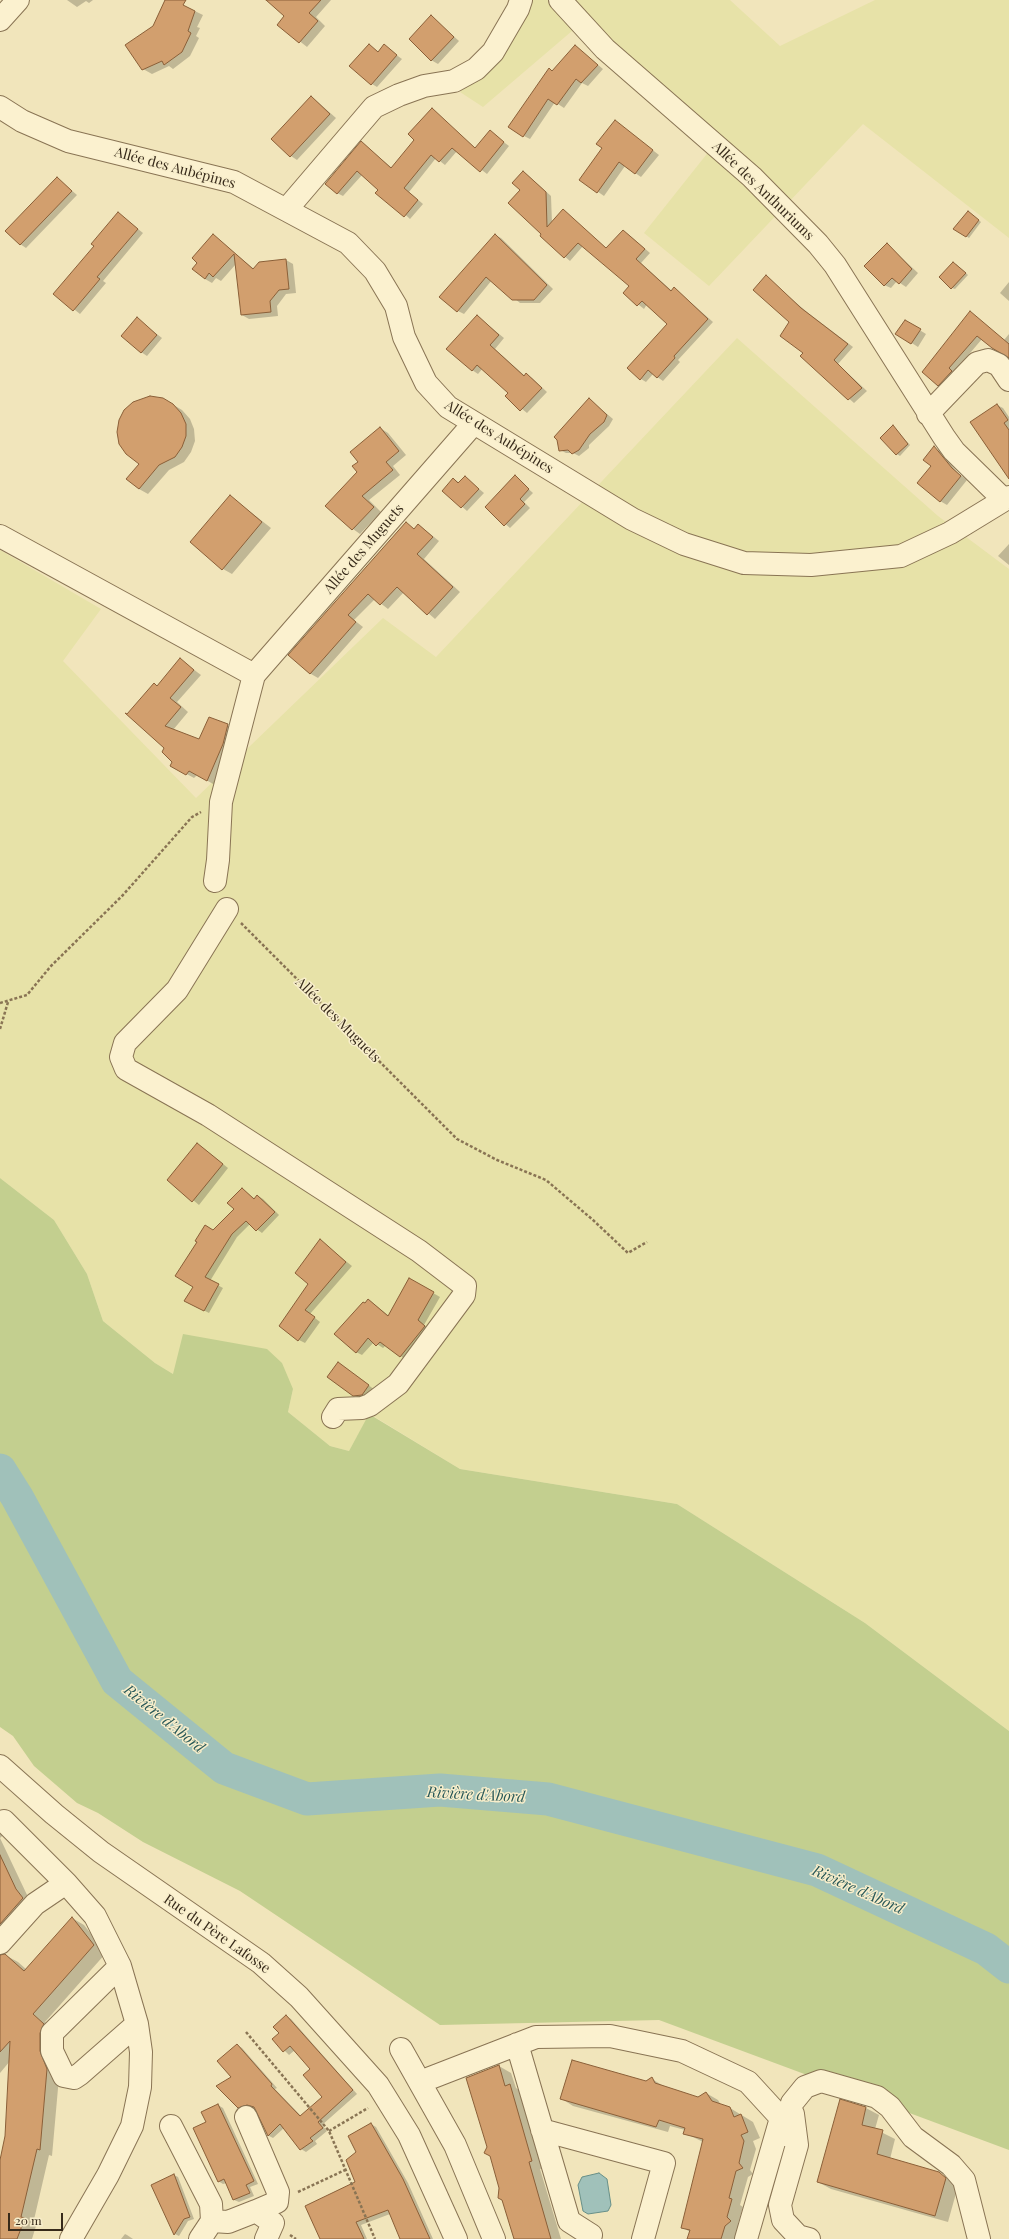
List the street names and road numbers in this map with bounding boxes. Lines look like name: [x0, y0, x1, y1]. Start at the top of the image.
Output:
street label: Allée des Anthuriums: [709, 138, 817, 244]
street label: Allée des Aubépines: [113, 144, 237, 192]
street label: Allée des Aubépines: [442, 397, 556, 477]
street label: Allée des Muguets: [320, 501, 408, 597]
street label: Allée des Muguets: [292, 974, 384, 1066]
street label: Rue du Père Lafosse: [161, 1891, 273, 1977]

